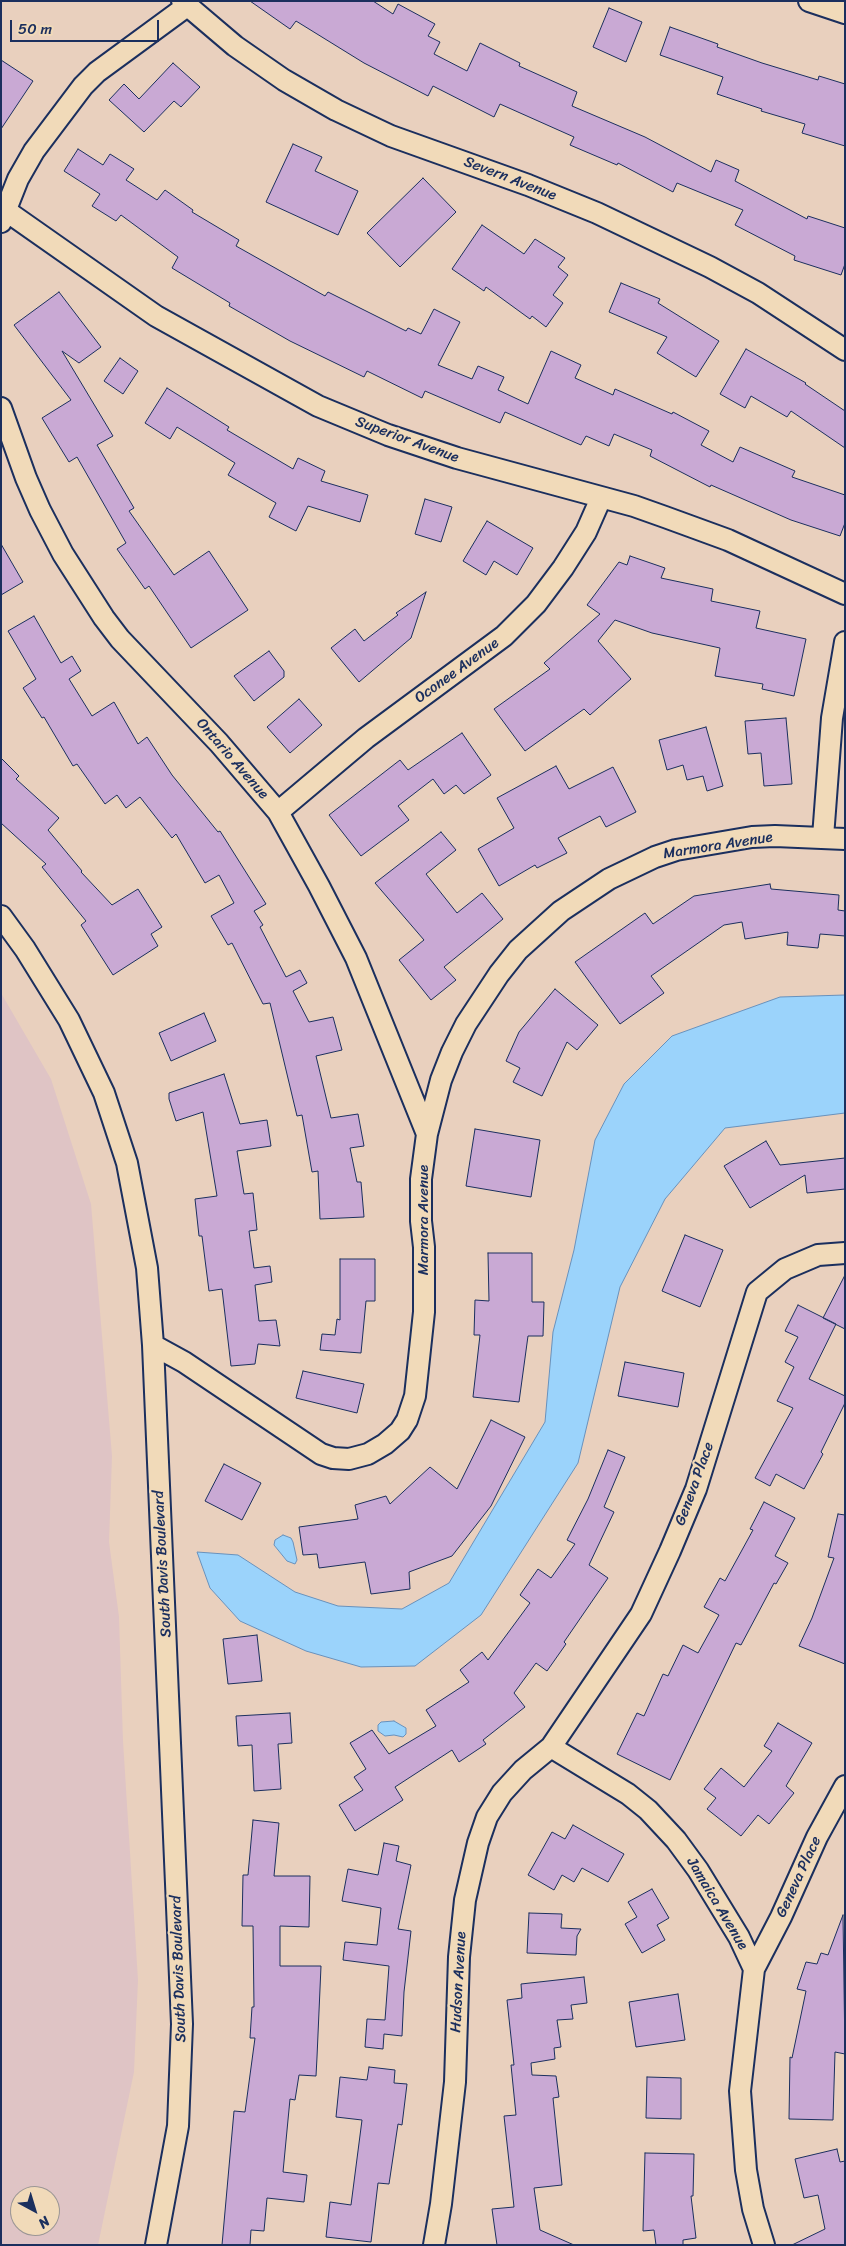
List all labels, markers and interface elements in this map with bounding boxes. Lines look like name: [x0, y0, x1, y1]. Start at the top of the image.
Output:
scale bar: [12, 10, 161, 42]
text: 50 m: [18, 16, 52, 42]
street label: Severn Avenue: [461, 153, 559, 205]
street label: Superior Avenue: [353, 413, 461, 467]
street label: Oconee Avenue: [411, 634, 503, 708]
street label: Ontario Avenue: [192, 715, 272, 803]
street label: Marmora Avenue: [662, 828, 774, 864]
street label: Marmora Avenue: [415, 1165, 433, 1275]
street label: Geneva Place: [672, 1440, 718, 1528]
street label: South Davis Boulevard: [150, 1490, 176, 1638]
street label: Geneva Place: [772, 1834, 826, 1920]
street label: Jamaica Avenue: [682, 1855, 752, 1953]
street label: South Davis Boulevard: [167, 1895, 191, 2043]
street label: Hudson Avenue: [447, 1931, 471, 2033]
north arrow: [10, 2186, 60, 2236]
text: N: [32, 2209, 56, 2235]

